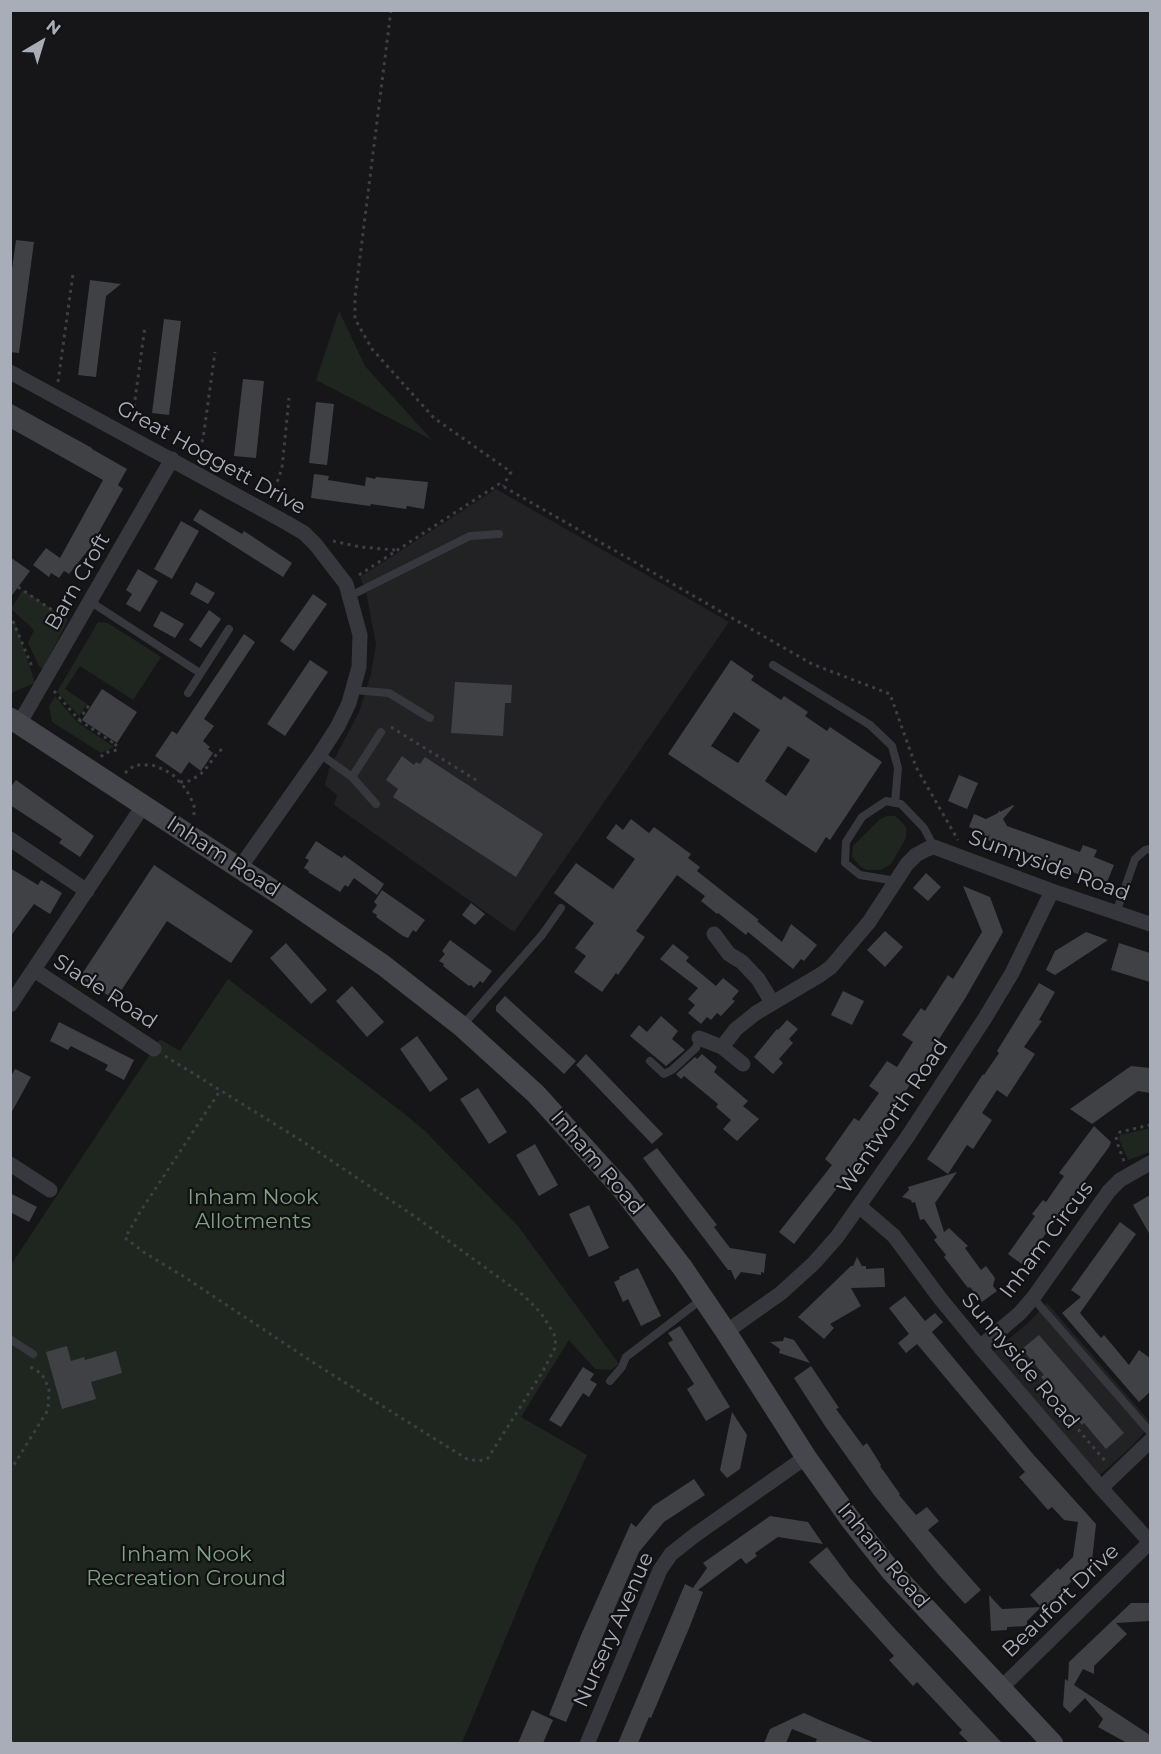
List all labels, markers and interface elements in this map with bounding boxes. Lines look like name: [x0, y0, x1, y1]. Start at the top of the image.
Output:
north arrow: [12, 12, 72, 72]
text: N: [42, 16, 64, 39]
street label: Great Hoggett Drive: [112, 396, 310, 520]
street label: Barn Croft: [40, 529, 116, 635]
street label: Inham Road: [162, 811, 284, 903]
street label: Sunnyside Road: [965, 825, 1133, 907]
street label: Slade Road: [49, 949, 161, 1035]
street label: Wentworth Road: [832, 1035, 954, 1199]
street label: Inham Road: [545, 1106, 649, 1220]
street label: Inham Circus: [995, 1177, 1099, 1303]
park label: Inham Nook Allotments: [188, 1185, 318, 1235]
street label: Sunnyside Road: [956, 1288, 1084, 1434]
street label: Inham Road: [832, 1498, 934, 1614]
street label: Beaufort Drive: [997, 1539, 1125, 1663]
park label: Inham Nook Recreation Ground: [86, 1542, 286, 1592]
street label: Nursery Avenue: [569, 1549, 659, 1711]

